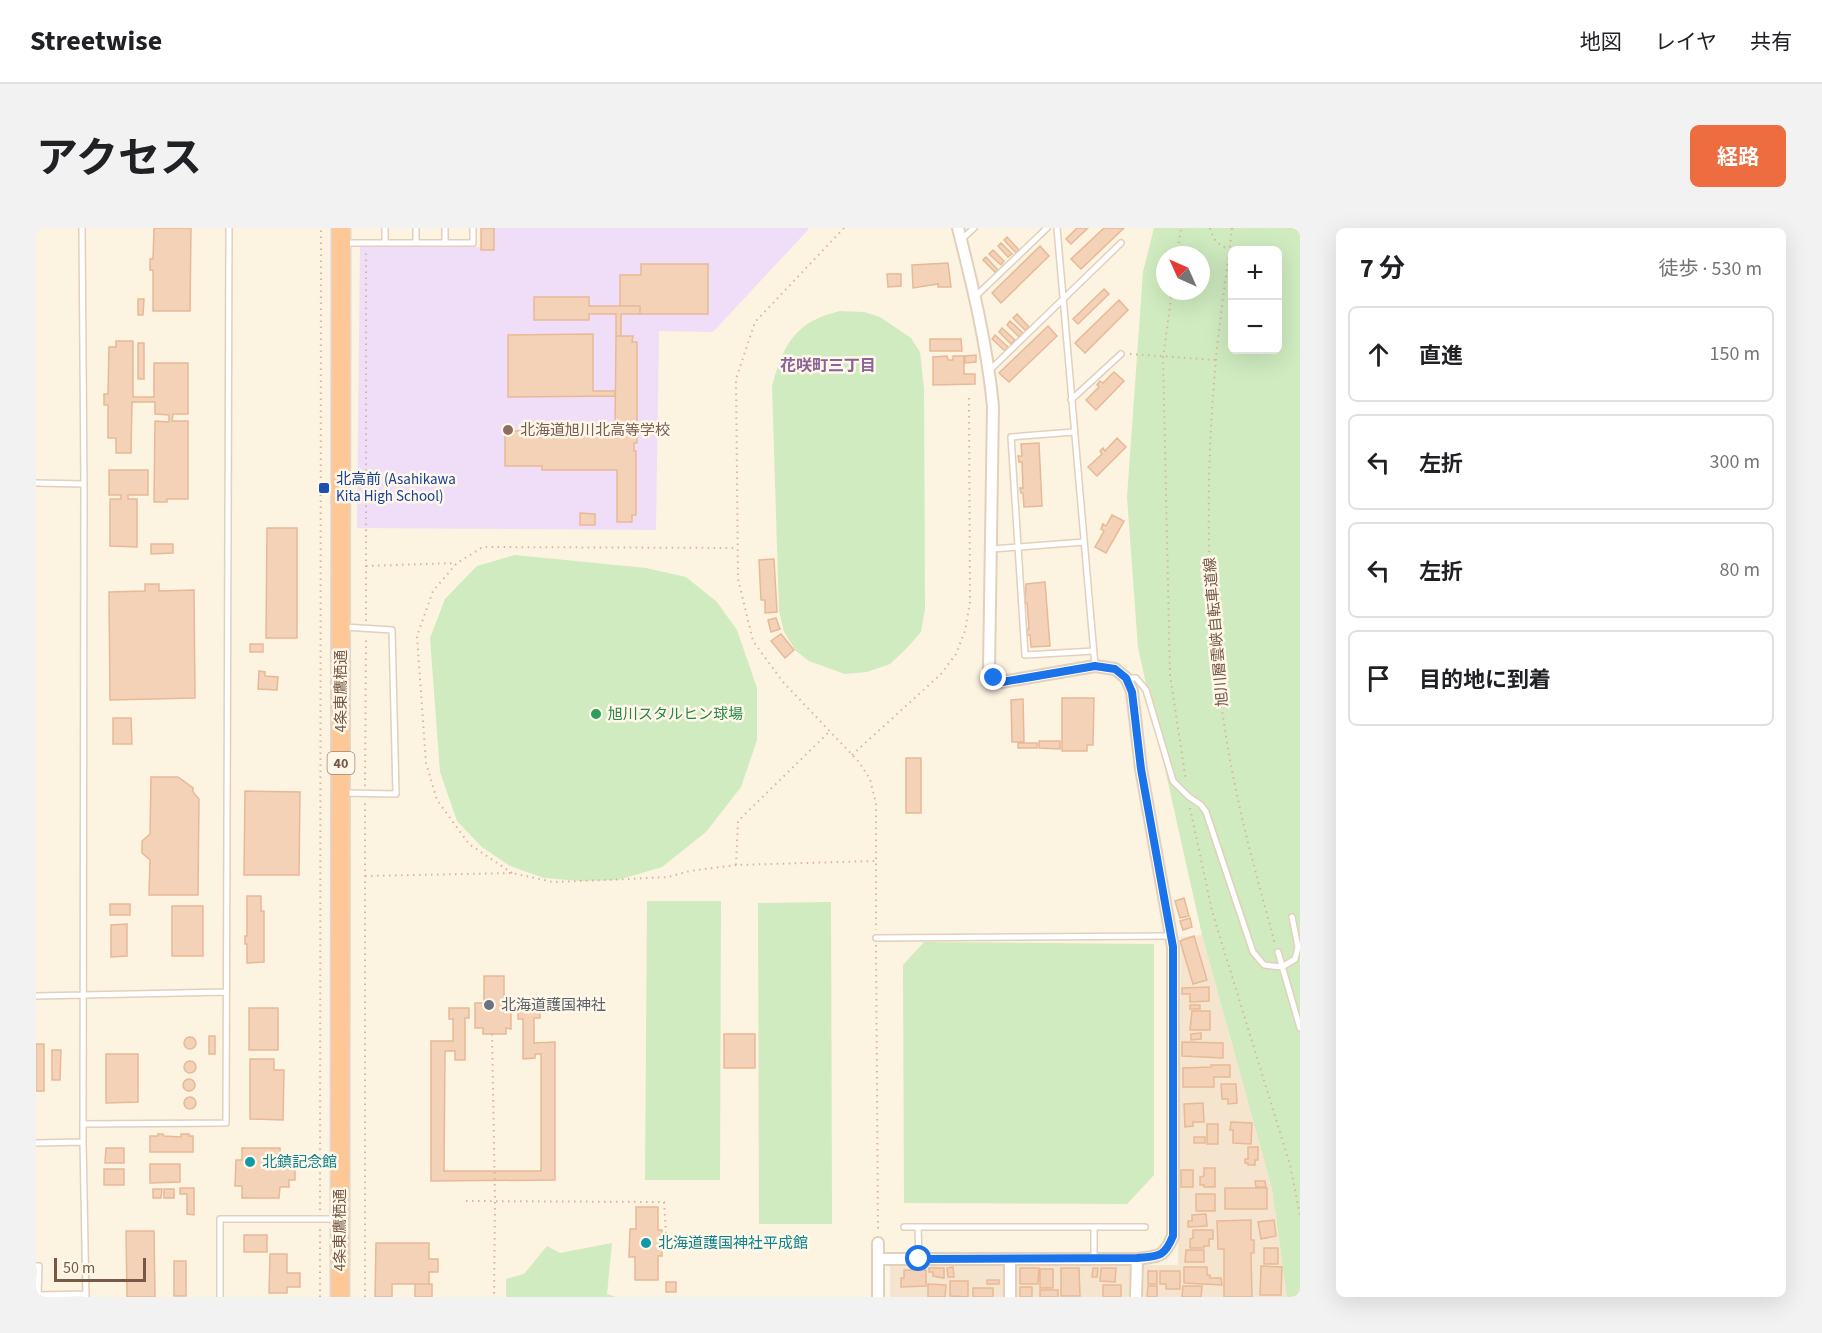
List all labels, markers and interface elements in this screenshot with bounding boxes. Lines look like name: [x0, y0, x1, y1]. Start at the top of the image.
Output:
text: Streetwise: [30, 21, 162, 61]
text: 地図: [1580, 27, 1622, 57]
text: レイヤ: [1655, 27, 1717, 57]
text: 共有: [1750, 27, 1792, 57]
button: 経路: [1690, 125, 1786, 187]
text: アクセス: [36, 129, 202, 189]
north arrow: [1156, 246, 1210, 300]
map controls: [1228, 246, 1282, 354]
button: +: [1228, 246, 1282, 300]
text: 7 分: [1360, 250, 1405, 287]
text: 徒歩 · 530 m: [1659, 255, 1762, 283]
button: −: [1228, 300, 1282, 354]
icon: ahead: [1362, 338, 1395, 371]
text: 直進: [1419, 340, 1463, 372]
text: 150 m: [1710, 340, 1760, 368]
district label: 花咲町三丁目: [780, 355, 876, 377]
place label: 北海道旭川北高等学校: [520, 420, 670, 441]
marker: 北海道旭川北高等学校: [501, 423, 515, 437]
icon: left: [1362, 446, 1395, 479]
text: 左折: [1419, 448, 1463, 480]
text: 300 m: [1710, 448, 1760, 476]
place label: 北高前 (Asahikawa Kita High School): [336, 469, 456, 507]
marker: 北高前 (Asahikawa Kita High School): [317, 481, 331, 495]
icon: left: [1362, 554, 1395, 587]
street label: 旭川層雲峡自転車道線: [1200, 556, 1233, 708]
text: 左折: [1419, 556, 1463, 588]
text: 80 m: [1720, 556, 1760, 584]
street label: 4条東鷹栖通: [331, 650, 352, 732]
icon: arrive: [1362, 662, 1395, 695]
route end: [980, 664, 1006, 690]
text: 目的地に到着: [1419, 664, 1551, 696]
place label: 旭川スタルヒン球場: [608, 704, 743, 725]
marker: 旭川スタルヒン球場: [589, 707, 603, 721]
road number: 40: [328, 752, 354, 774]
place label: 北海道護国神社: [501, 995, 606, 1016]
marker: 北海道護国神社: [482, 998, 496, 1012]
place label: 北鎮記念館: [262, 1152, 337, 1173]
marker: 北鎮記念館: [243, 1155, 257, 1169]
street label: 4条東鷹栖通: [330, 1189, 351, 1271]
place label: 北海道護国神社平成館: [658, 1233, 808, 1254]
marker: 北海道護国神社平成館: [639, 1236, 653, 1250]
route start: [905, 1245, 931, 1271]
scale bar: [54, 1255, 146, 1282]
text: 50 m: [63, 1257, 95, 1279]

